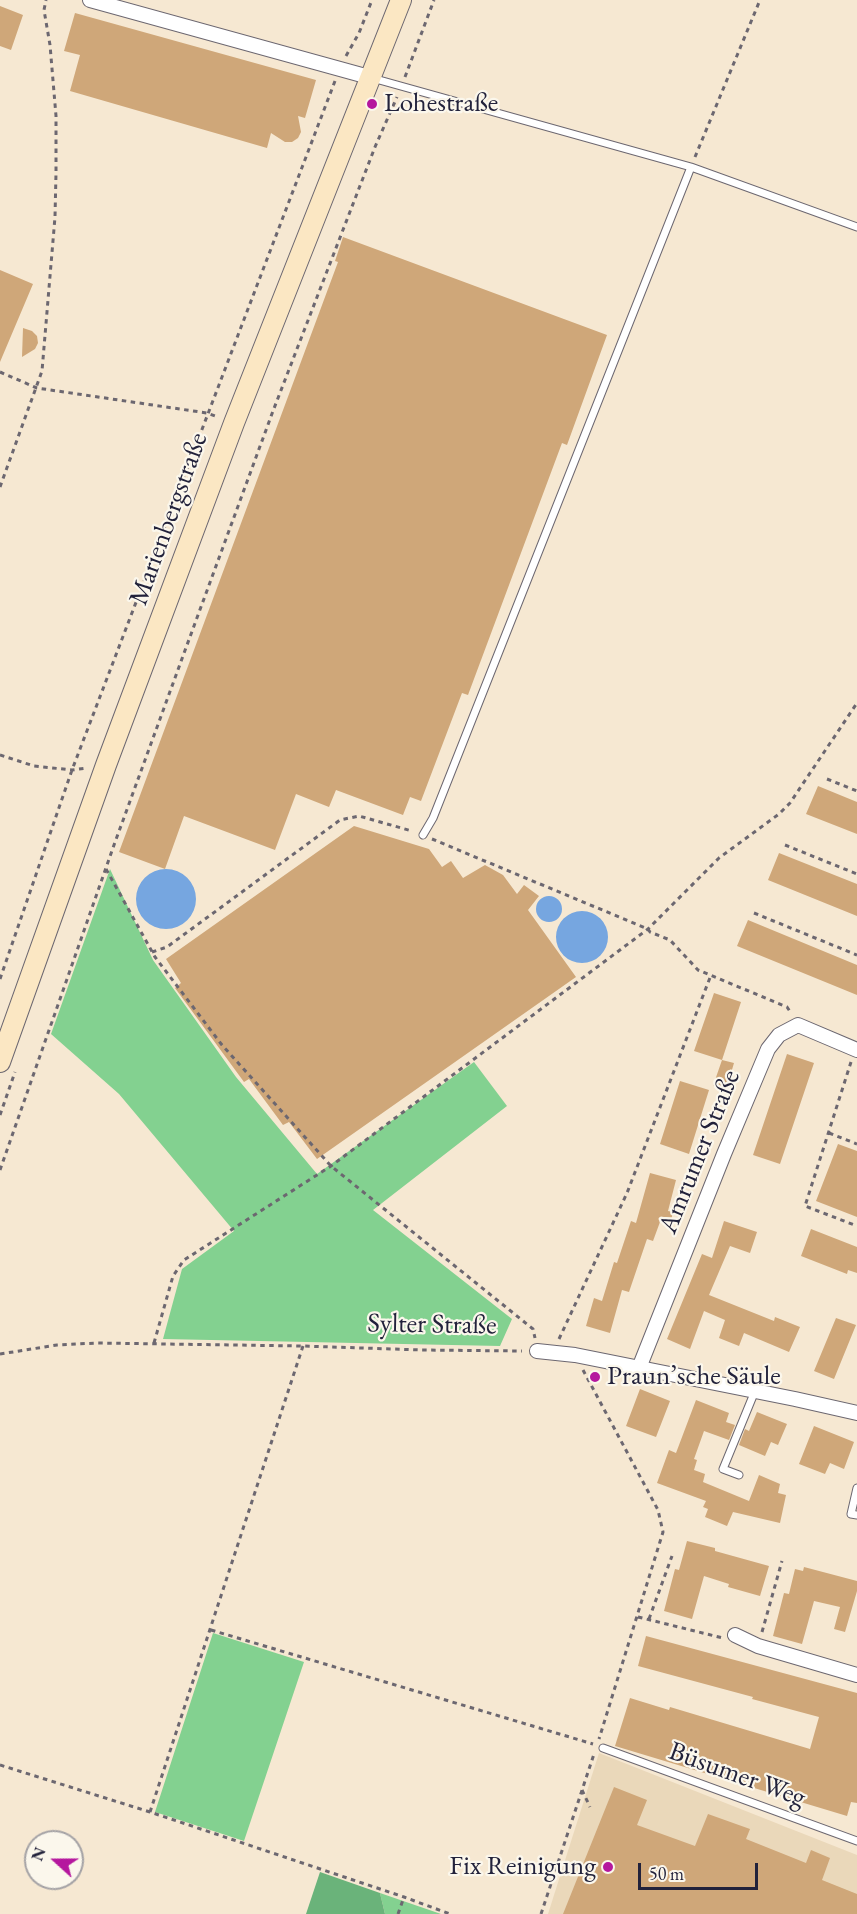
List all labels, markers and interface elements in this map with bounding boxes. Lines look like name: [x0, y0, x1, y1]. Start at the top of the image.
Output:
place label: Lohestraße: [384, 88, 498, 120]
marker: Lohestraße: [365, 97, 379, 111]
street label: Marienbergstraße: [123, 428, 215, 610]
street label: Amrumer Straße: [652, 1065, 748, 1239]
street label: Sylter Straße: [367, 1308, 497, 1342]
place label: Praun’sche Säule: [607, 1361, 781, 1393]
marker: Praun’sche Säule: [588, 1370, 602, 1384]
street label: Büsumer Weg: [664, 1735, 810, 1815]
north arrow: [24, 1830, 84, 1890]
text: N: [26, 1844, 51, 1864]
place label: Fix Reinigung: [449, 1851, 596, 1883]
scale bar: [641, 1851, 761, 1889]
marker: Fix Reinigung: [601, 1860, 615, 1874]
text: 50 m: [649, 1862, 684, 1885]

